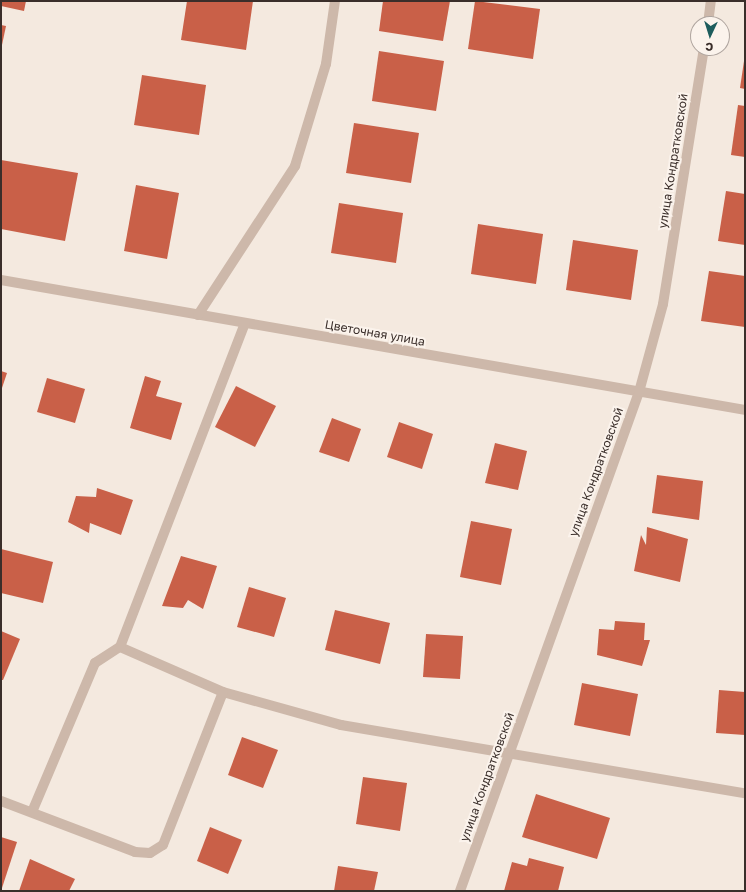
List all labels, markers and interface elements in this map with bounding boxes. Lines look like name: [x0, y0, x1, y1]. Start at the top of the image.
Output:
north arrow: [690, 16, 730, 56]
text: С: [705, 41, 714, 54]
street label: улица Кондратковской: [655, 93, 691, 229]
street label: Цветочная улица: [324, 317, 426, 349]
street label: улица Кондратковской: [566, 405, 626, 539]
street label: улица Кондратковской: [457, 710, 517, 844]

